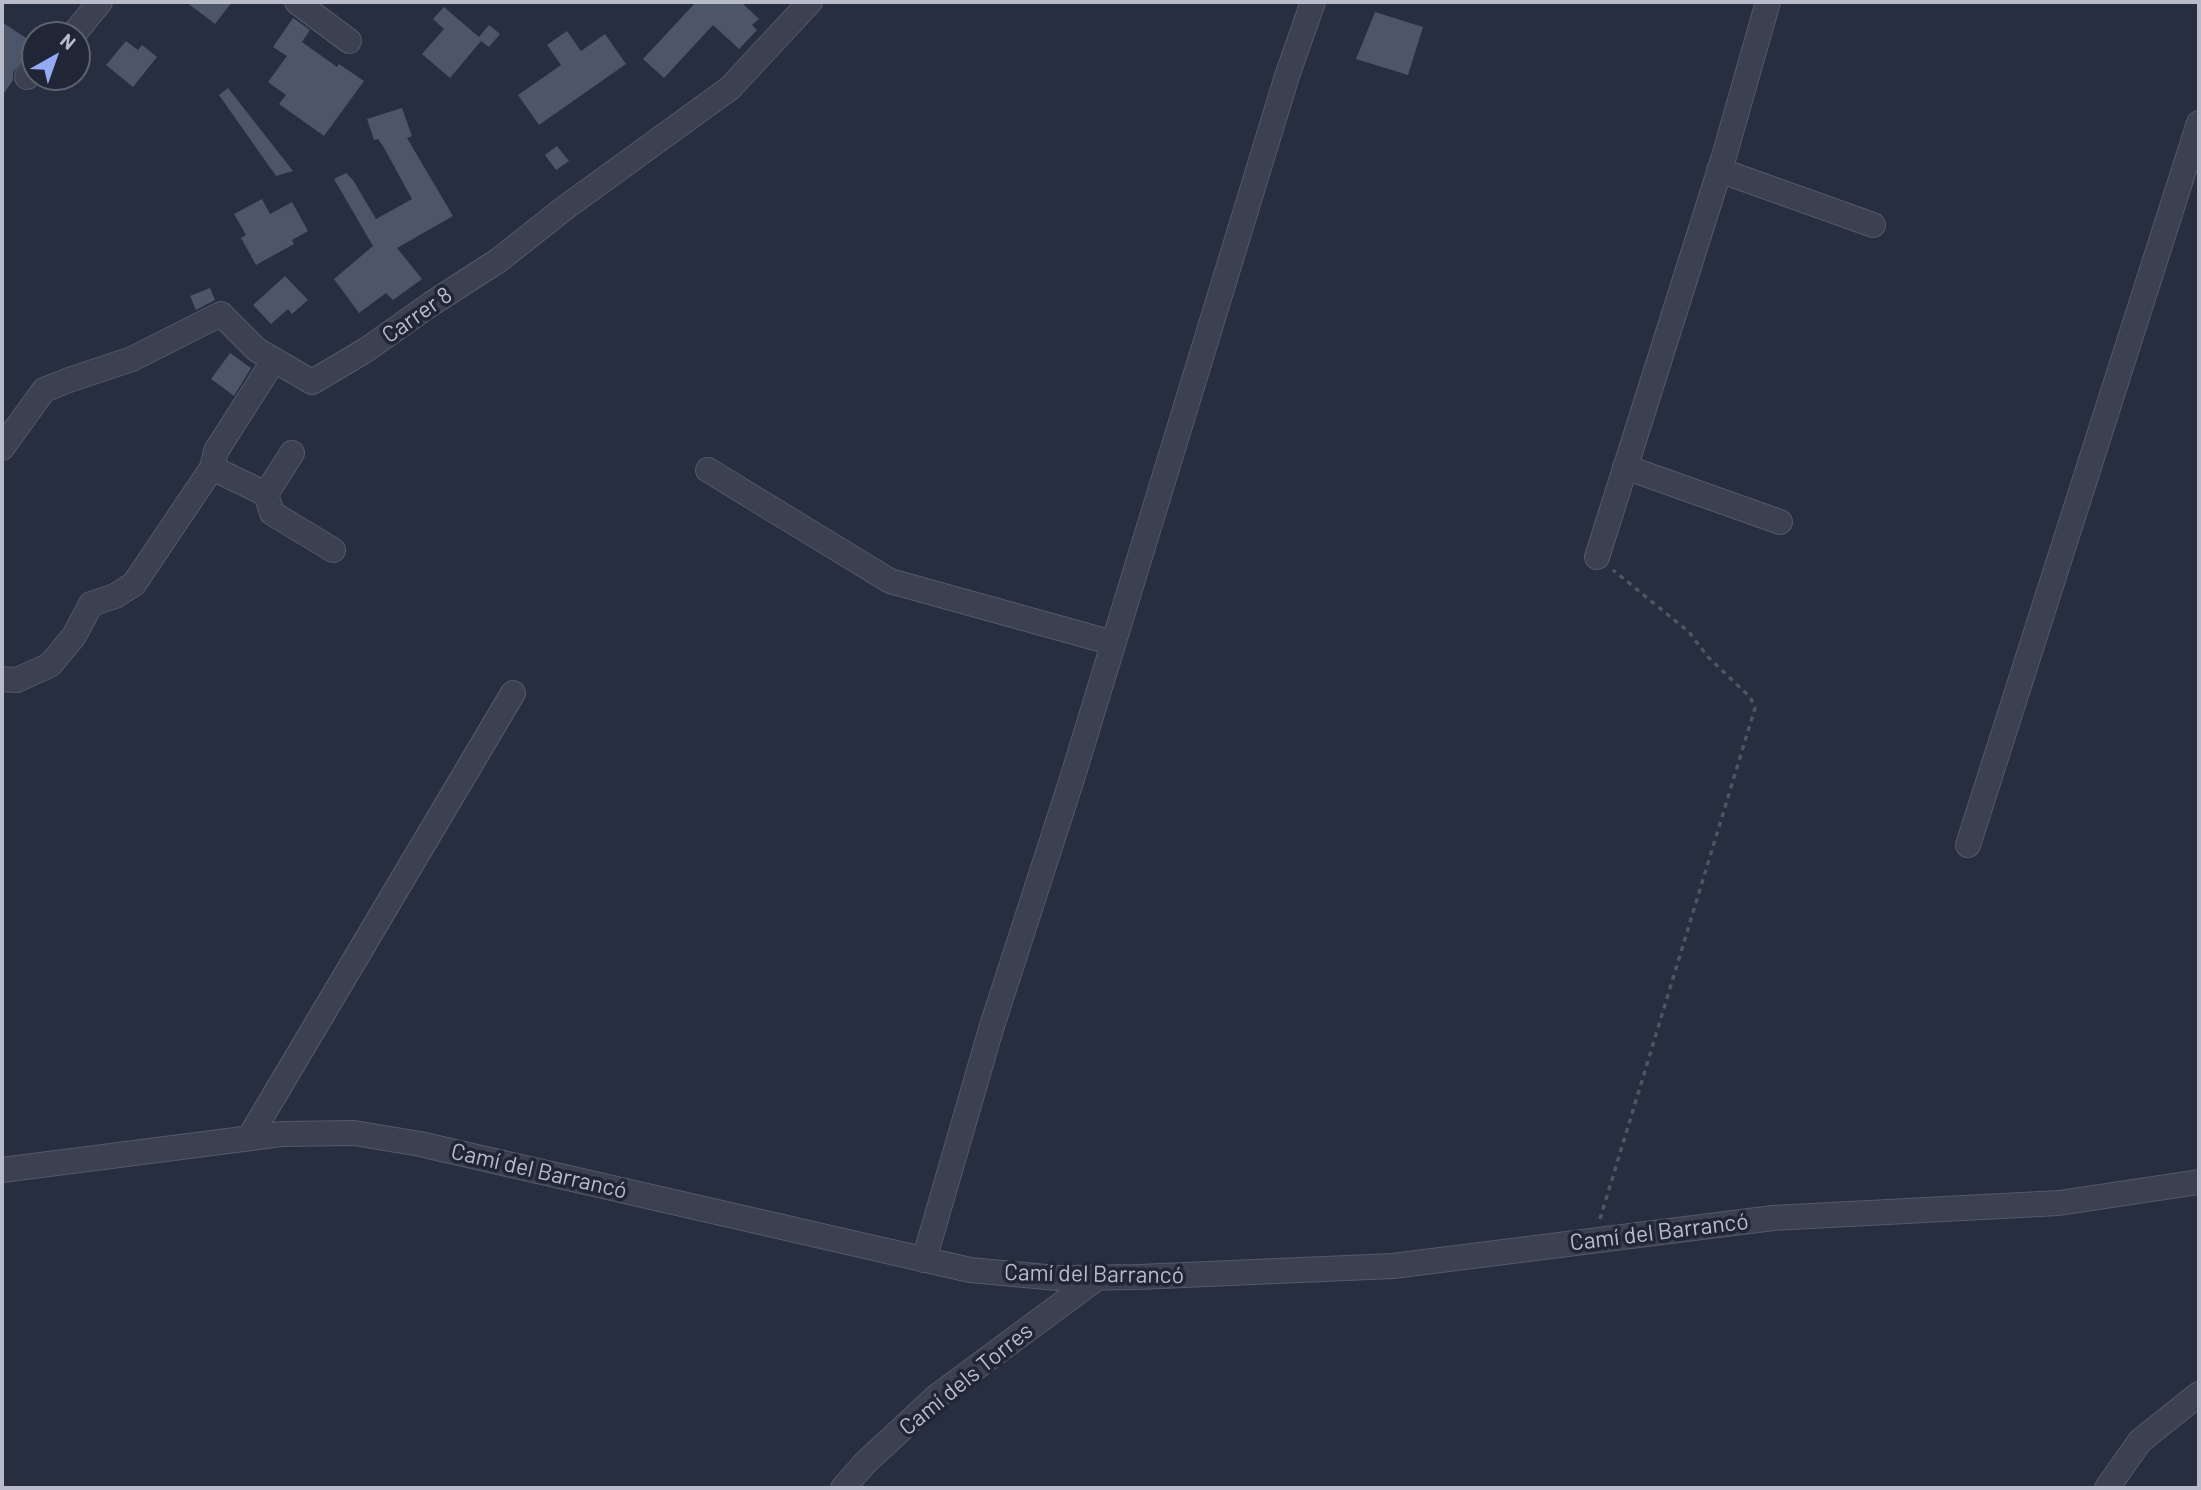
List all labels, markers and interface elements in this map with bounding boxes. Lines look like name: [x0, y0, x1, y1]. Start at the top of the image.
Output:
north arrow: [21, 21, 91, 91]
text: N: [56, 28, 81, 54]
street label: Carrer 8: [377, 281, 457, 349]
street label: Camí del Barrancó: [448, 1137, 630, 1205]
street label: Camí del Barrancó: [1568, 1207, 1750, 1257]
street label: Camí del Barrancó: [1004, 1259, 1184, 1289]
street label: Camí dels Torres: [894, 1317, 1038, 1441]

